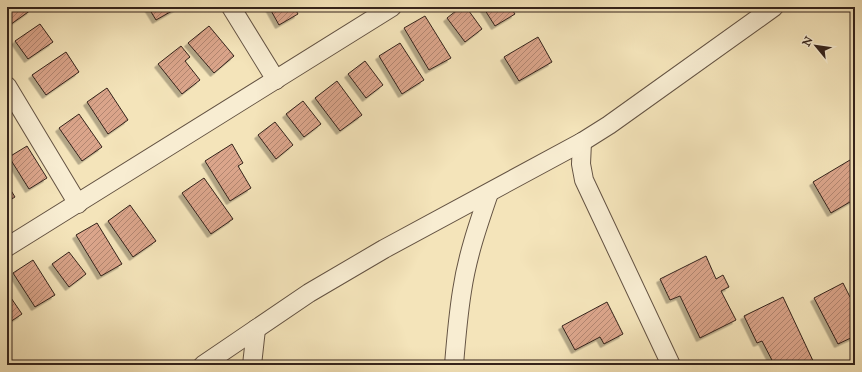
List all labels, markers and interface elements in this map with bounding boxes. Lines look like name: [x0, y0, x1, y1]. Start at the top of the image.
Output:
north arrow: [796, 26, 836, 66]
text: N: [800, 34, 816, 49]

